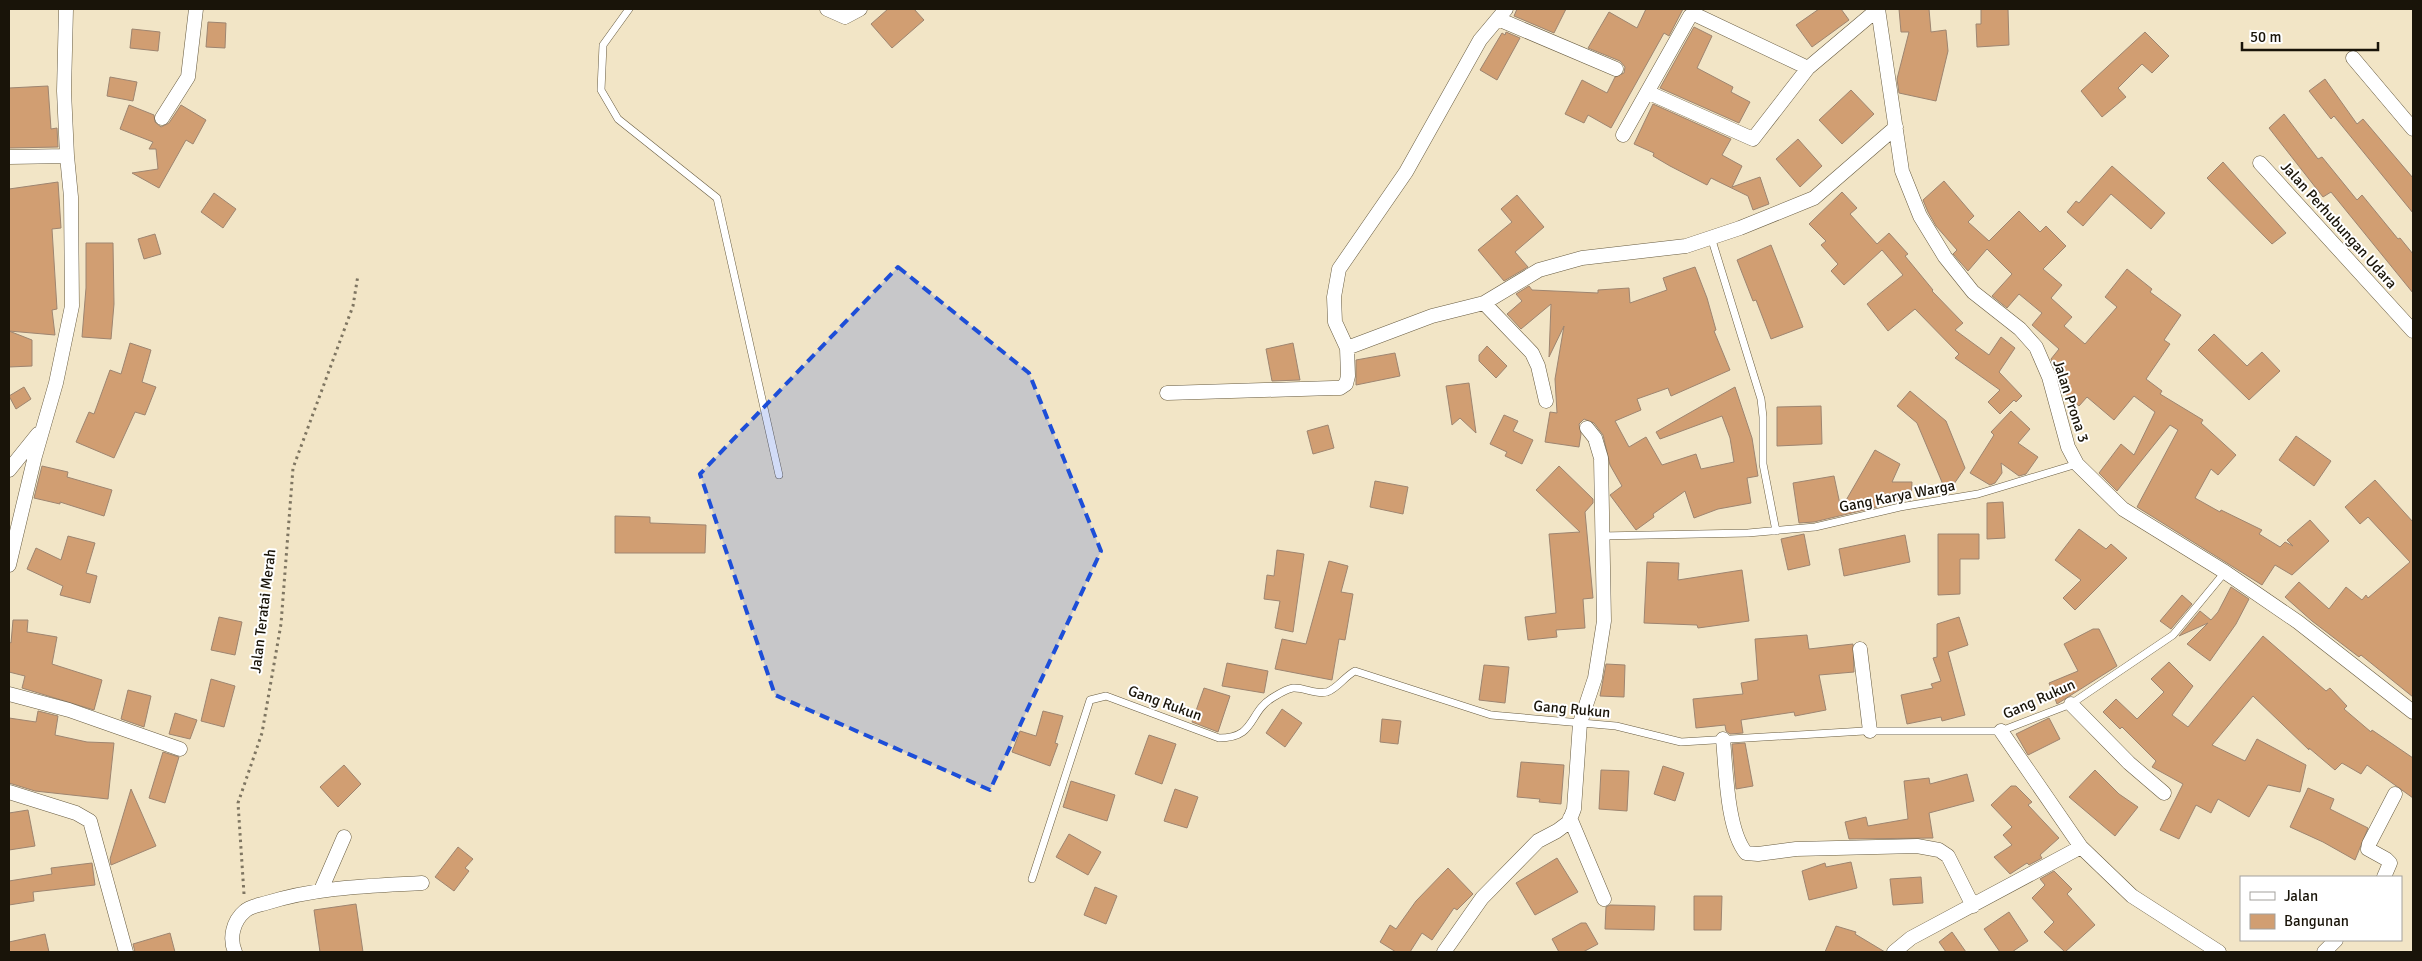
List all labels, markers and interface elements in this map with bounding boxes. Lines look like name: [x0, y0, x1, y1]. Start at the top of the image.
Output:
scale bar: [2242, 20, 2378, 52]
text: 50 m: [2250, 28, 2281, 46]
street label: Jalan Perhubungan Udara: [2277, 158, 2401, 292]
street label: Jalan Prona 3: [2049, 357, 2093, 445]
street label: Gang Karya Warga: [1838, 476, 1956, 516]
street label: Jalan Teratai Merah: [246, 548, 280, 674]
street label: Gang Rukun: [2000, 675, 2078, 723]
street label: Gang Rukun: [1126, 681, 1204, 725]
street label: Gang Rukun: [1533, 697, 1611, 721]
legend: [2240, 876, 2402, 941]
text: Jalan: [2284, 887, 2318, 905]
text: Bangunan: [2284, 912, 2349, 930]

